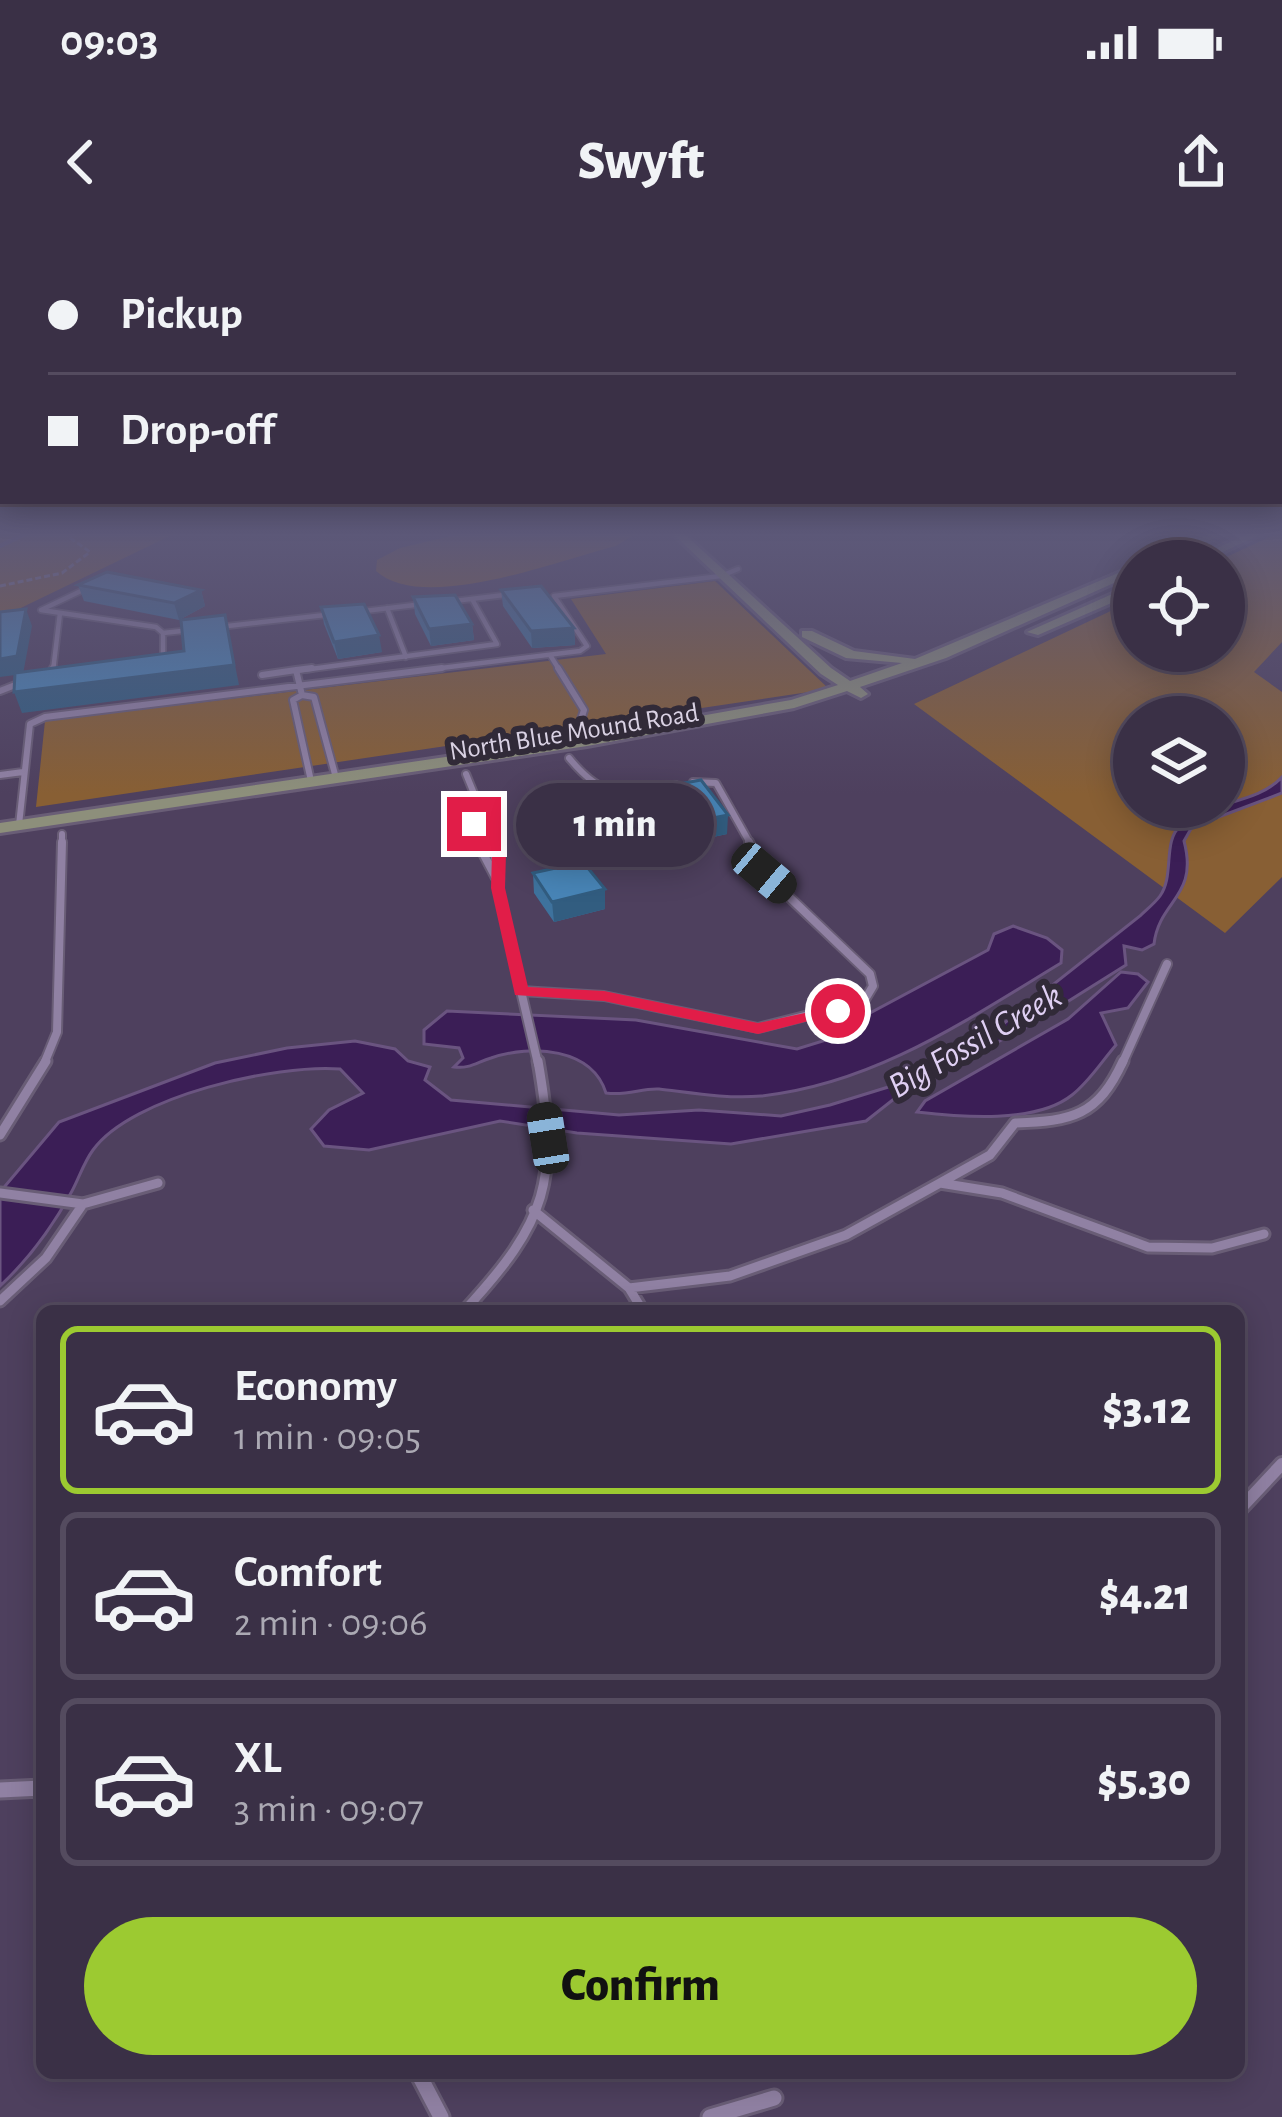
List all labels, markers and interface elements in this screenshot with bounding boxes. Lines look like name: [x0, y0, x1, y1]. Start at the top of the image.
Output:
text: 09:03: [60, 19, 158, 64]
icon: back: [48, 129, 114, 195]
icon: share: [1168, 129, 1234, 195]
text: Swyft: [578, 135, 704, 189]
text: Pickup: [120, 292, 243, 337]
text: Drop-off: [120, 408, 275, 453]
map controls: [1113, 540, 1245, 828]
button: locate: [1113, 540, 1245, 672]
button: layers: [1113, 696, 1245, 828]
street label: North Blue Mound Road: [447, 699, 701, 765]
callout: 1 min: [516, 782, 714, 866]
route end: [447, 797, 501, 851]
text: 1 min: [573, 805, 657, 844]
car: [725, 836, 803, 910]
water label: Big Fossil Creek: [882, 977, 1068, 1105]
route start: [811, 984, 865, 1038]
car: [525, 1100, 571, 1176]
icon: car: [90, 1356, 198, 1464]
text: Economy: [234, 1364, 397, 1409]
text: $3.12: [1102, 1387, 1191, 1432]
text: 1 min · 09:05: [234, 1418, 421, 1457]
icon: car: [90, 1542, 198, 1650]
text: Comfort: [234, 1550, 382, 1595]
text: $4.21: [1099, 1573, 1191, 1618]
text: 2 min · 09:06: [234, 1604, 428, 1643]
icon: car: [90, 1728, 198, 1836]
text: XL: [234, 1736, 282, 1781]
text: $5.30: [1097, 1759, 1191, 1804]
text: 3 min · 09:07: [234, 1790, 424, 1829]
button: Confirm: [84, 1917, 1197, 2055]

